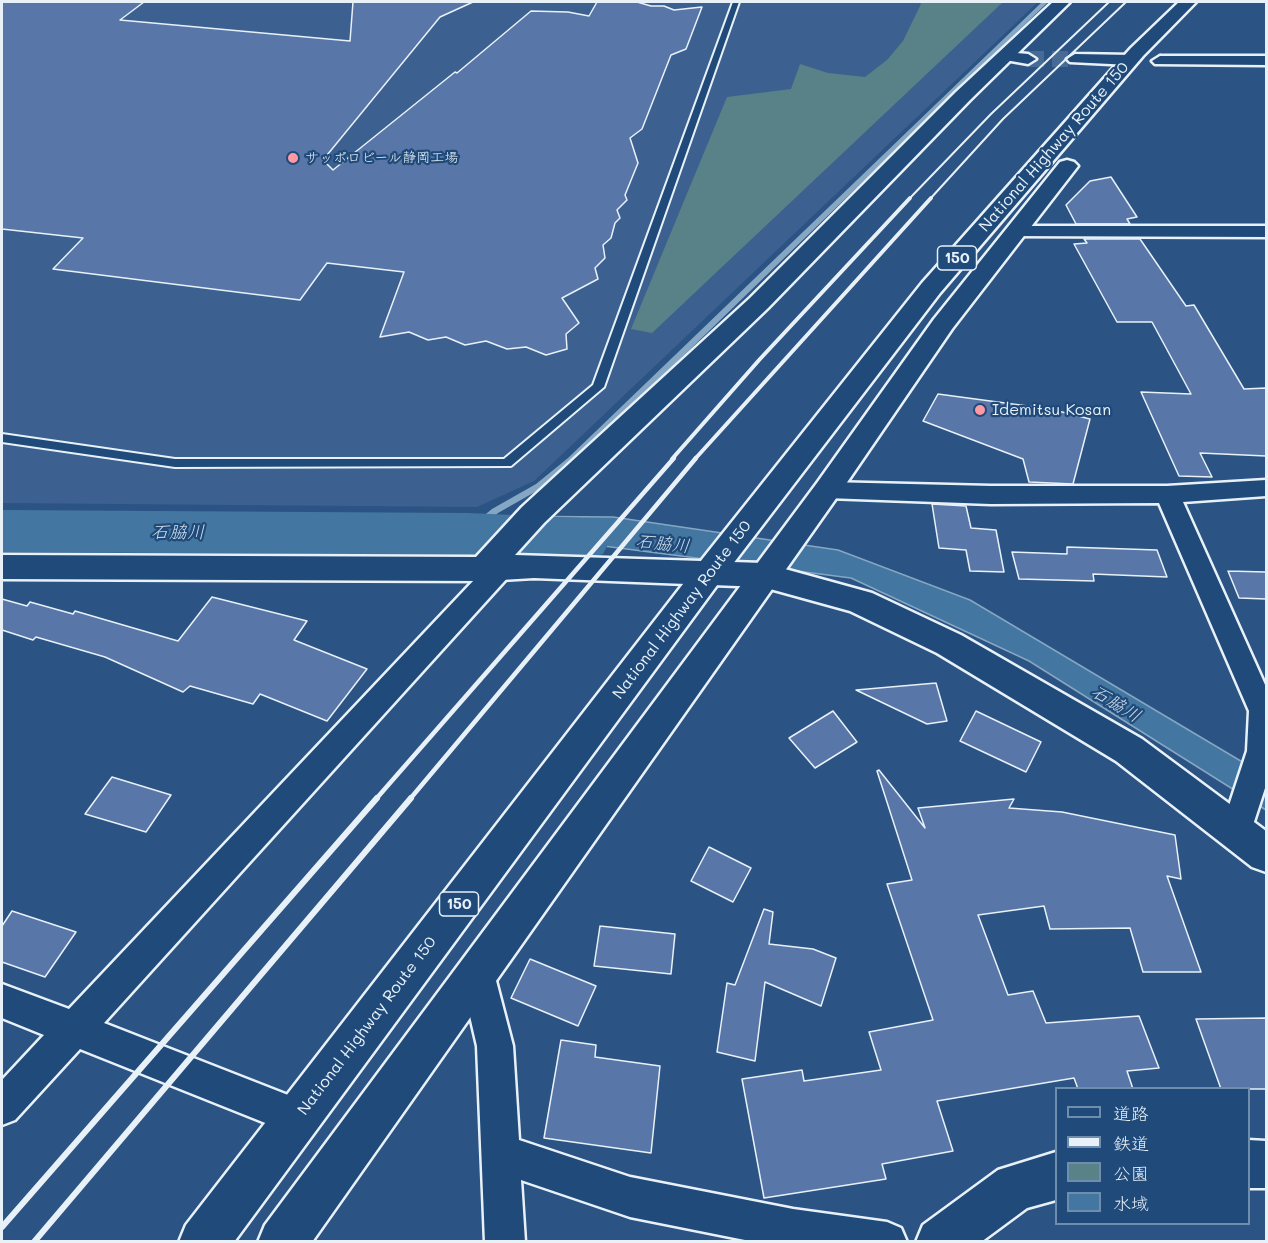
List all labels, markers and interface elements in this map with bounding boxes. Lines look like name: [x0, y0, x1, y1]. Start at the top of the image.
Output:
street label: National Highway Route 150: [975, 58, 1133, 236]
place label: サッポロビール静岡工場: [305, 150, 458, 166]
marker: サッポロビール静岡工場: [286, 151, 300, 165]
road number: 150: [938, 246, 976, 270]
place label: Idemitsu Kosan: [992, 400, 1111, 420]
marker: Idemitsu Kosan: [973, 403, 987, 417]
street label: National Highway Route 150: [609, 517, 755, 703]
water label: 石脇川: [151, 521, 205, 543]
water label: 石脇川: [635, 530, 691, 558]
water label: 石脇川: [1087, 681, 1145, 727]
road number: 150: [440, 892, 478, 916]
street label: National Highway Route 150: [294, 933, 440, 1119]
legend: [1055, 1087, 1250, 1225]
text: 道路: [1113, 1101, 1149, 1125]
text: 鉄道: [1113, 1131, 1149, 1155]
text: 公園: [1113, 1161, 1149, 1185]
text: 水域: [1113, 1191, 1149, 1215]

